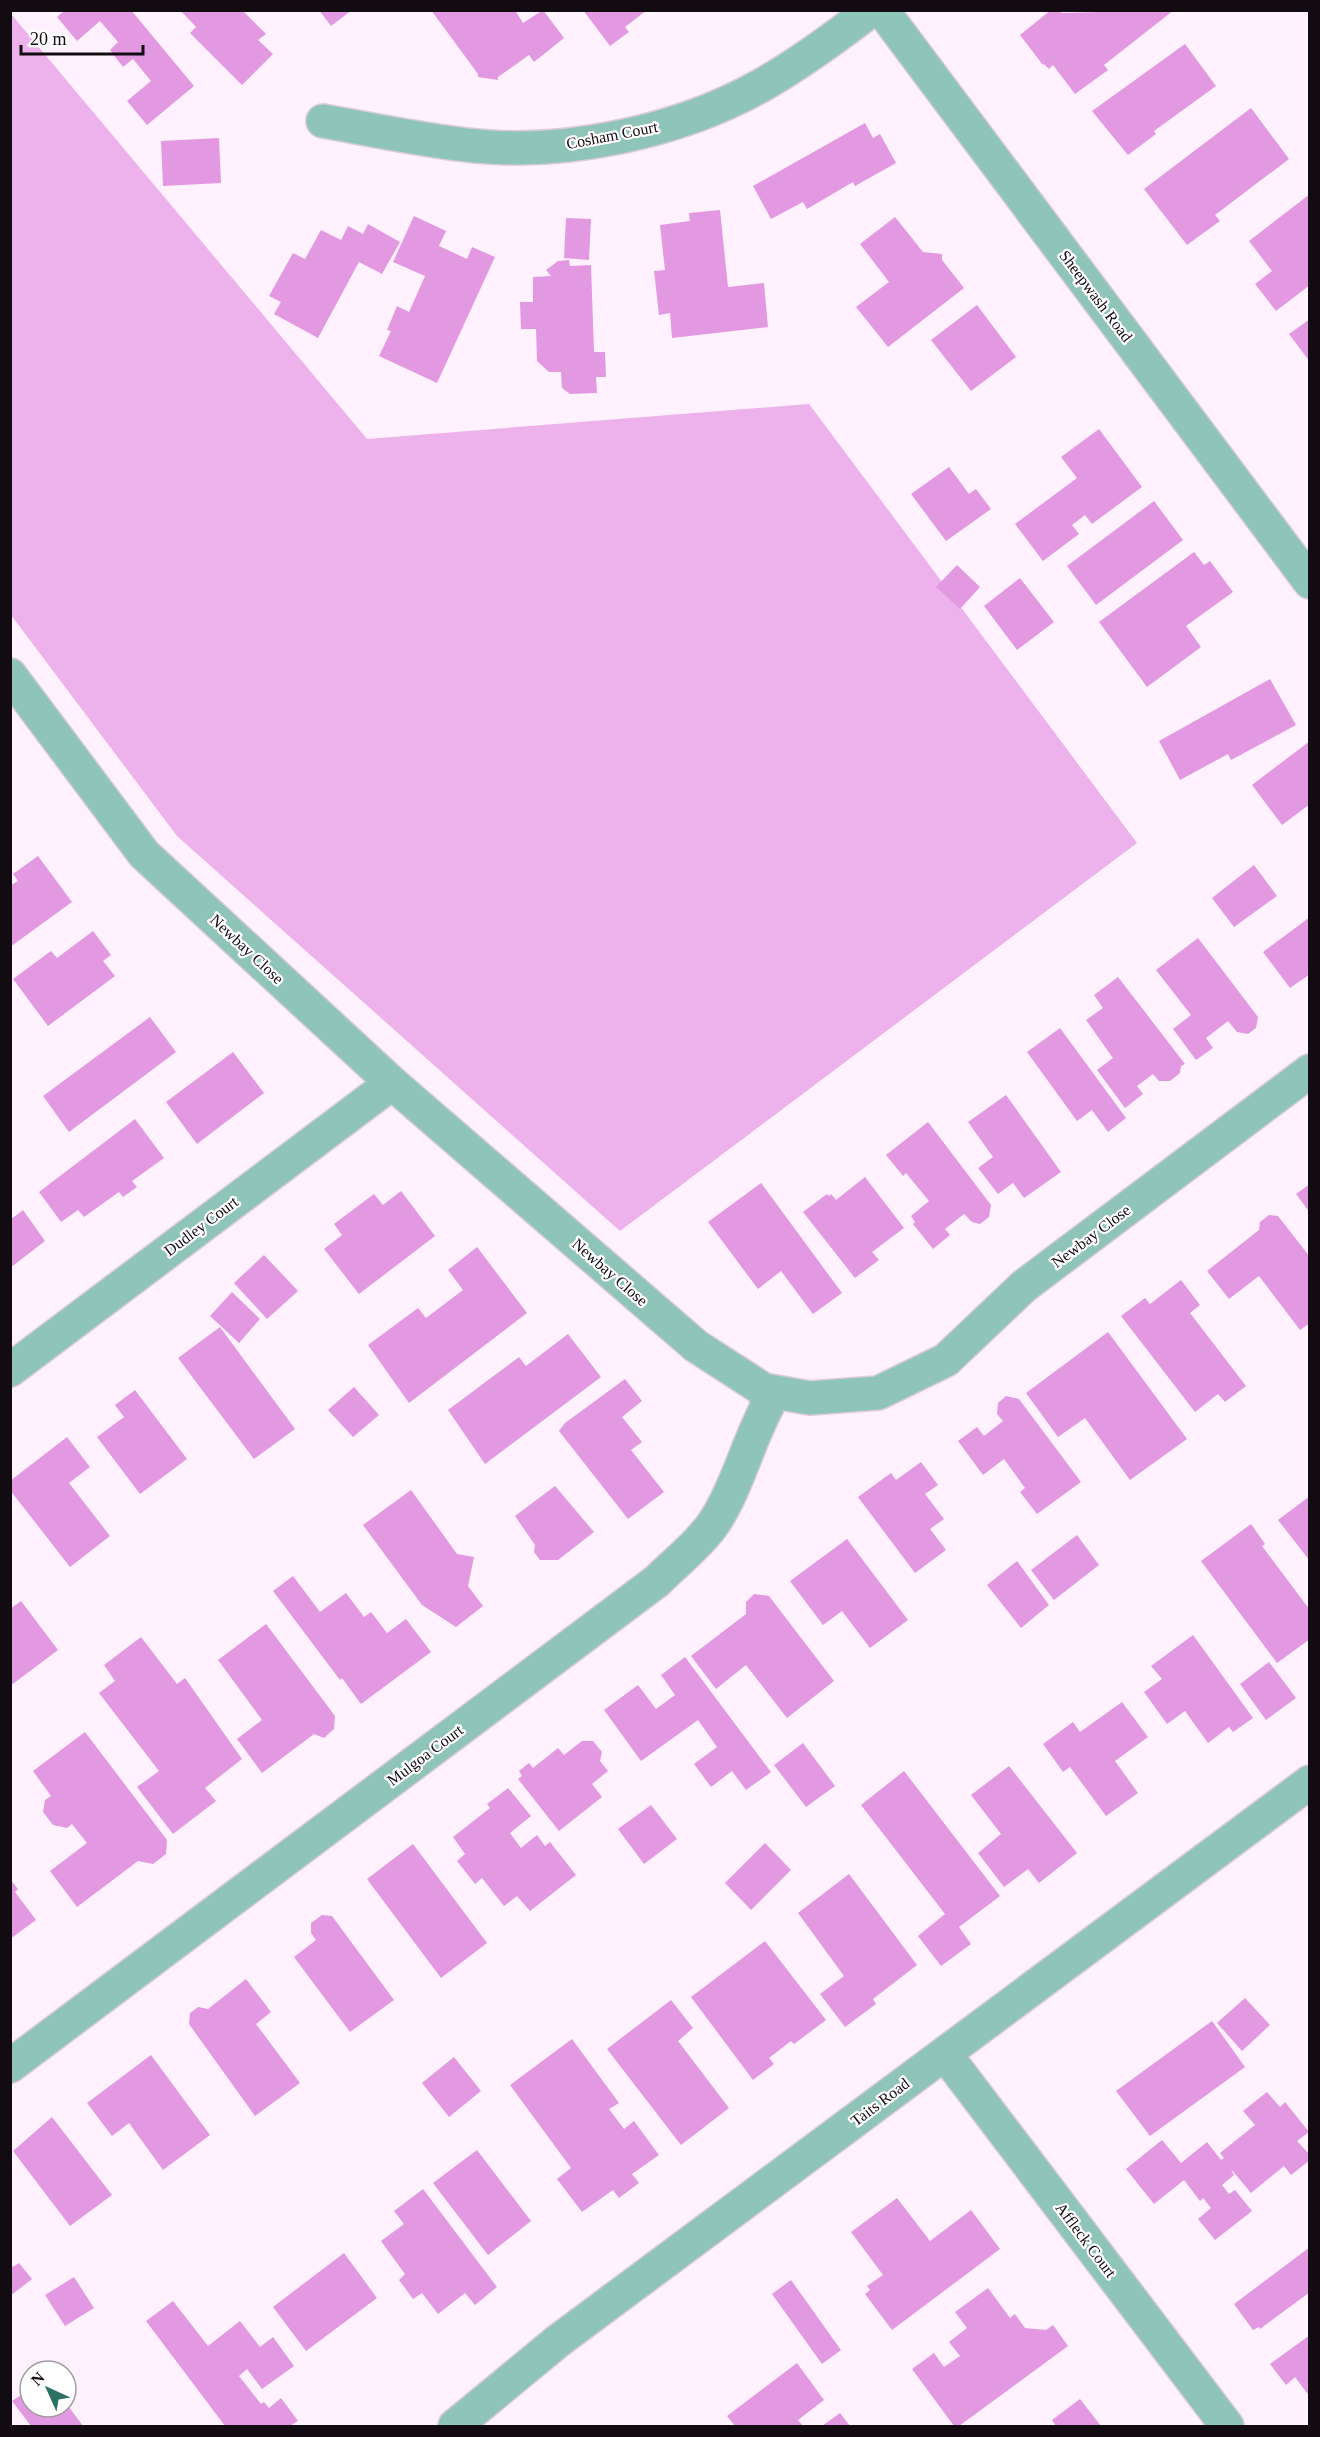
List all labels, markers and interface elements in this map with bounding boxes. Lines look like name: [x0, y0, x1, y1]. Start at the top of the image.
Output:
scale bar: [21, 18, 142, 56]
text: 20 m: [30, 29, 67, 49]
street label: Cosham Court: [565, 118, 660, 152]
street label: Sheepwash Road: [1055, 247, 1136, 346]
street label: Newbay Close: [206, 911, 287, 988]
street label: Dudley Court: [161, 1193, 242, 1260]
street label: Newbay Close: [1048, 1201, 1134, 1272]
street label: Newbay Close: [568, 1235, 651, 1310]
street label: Mulgoa Court: [384, 1721, 467, 1790]
street label: Taits Road: [847, 2075, 913, 2129]
street label: Affleck Court: [1052, 2199, 1120, 2281]
north arrow: [18, 2359, 78, 2419]
text: N: [28, 2368, 48, 2389]

